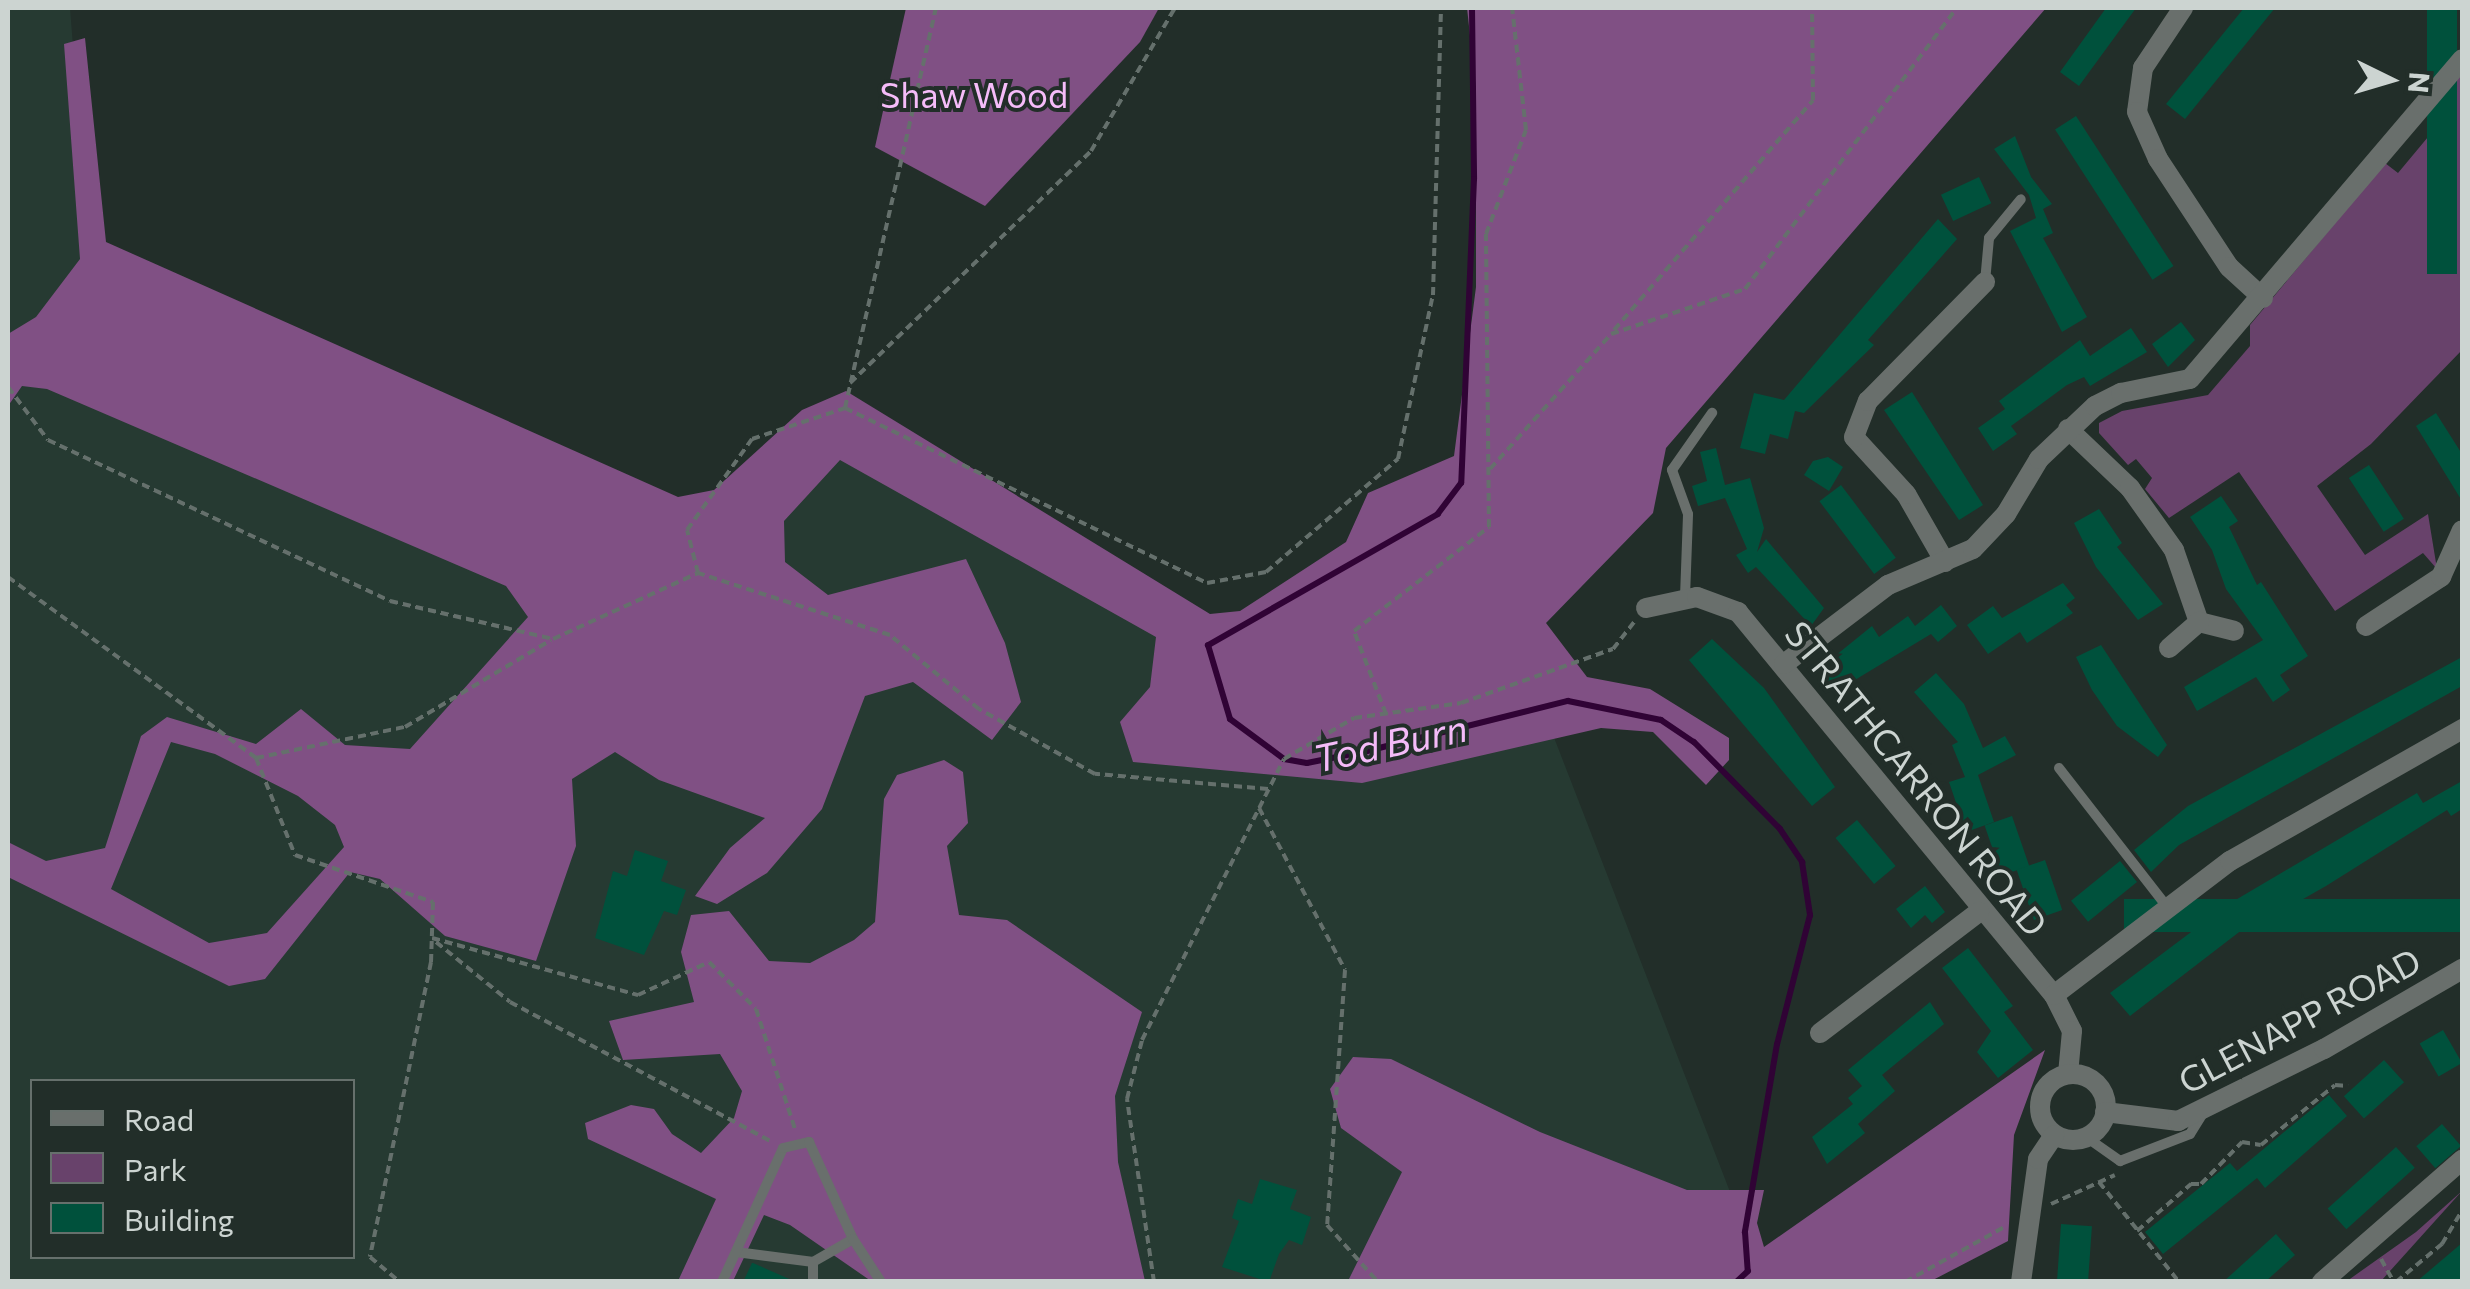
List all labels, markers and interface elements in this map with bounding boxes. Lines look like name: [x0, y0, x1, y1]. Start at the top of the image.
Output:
north arrow: [2340, 30, 2440, 130]
text: N: [2402, 71, 2438, 95]
park label: Shaw Wood: [880, 73, 1068, 115]
street label: STRATHCARRON ROAD: [1777, 612, 2057, 944]
water label: Tod Burn: [1309, 703, 1471, 781]
street label: GLENAPP ROAD: [2171, 939, 2427, 1101]
legend: [30, 1079, 355, 1259]
text: Road: [124, 1100, 194, 1137]
text: Park: [124, 1150, 187, 1187]
text: Building: [124, 1200, 234, 1237]

